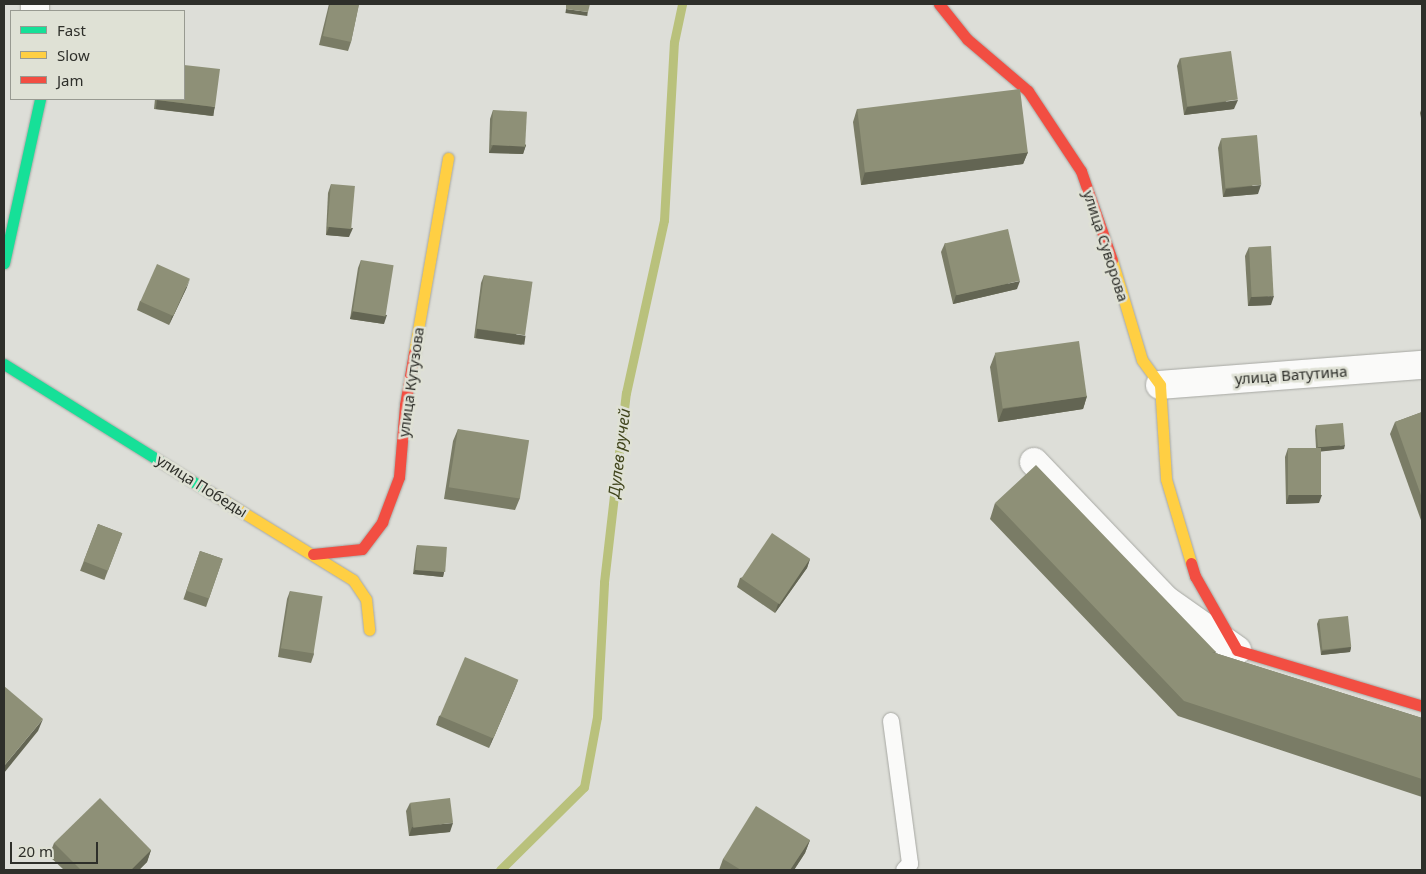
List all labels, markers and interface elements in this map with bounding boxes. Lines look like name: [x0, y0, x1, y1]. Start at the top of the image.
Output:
legend: [10, 10, 185, 100]
text: Fast: [57, 20, 86, 40]
text: Slow: [57, 45, 90, 65]
text: Jam: [57, 70, 84, 90]
street label: улица Суворова: [1080, 188, 1132, 304]
street label: улица Кутузова: [394, 326, 428, 438]
street label: улица Ватутина: [1234, 362, 1348, 388]
water label: Дулев ручей: [604, 407, 634, 499]
street label: улица Победы: [153, 451, 251, 521]
scale bar: [12, 832, 100, 864]
text: 20 m: [18, 841, 53, 861]

